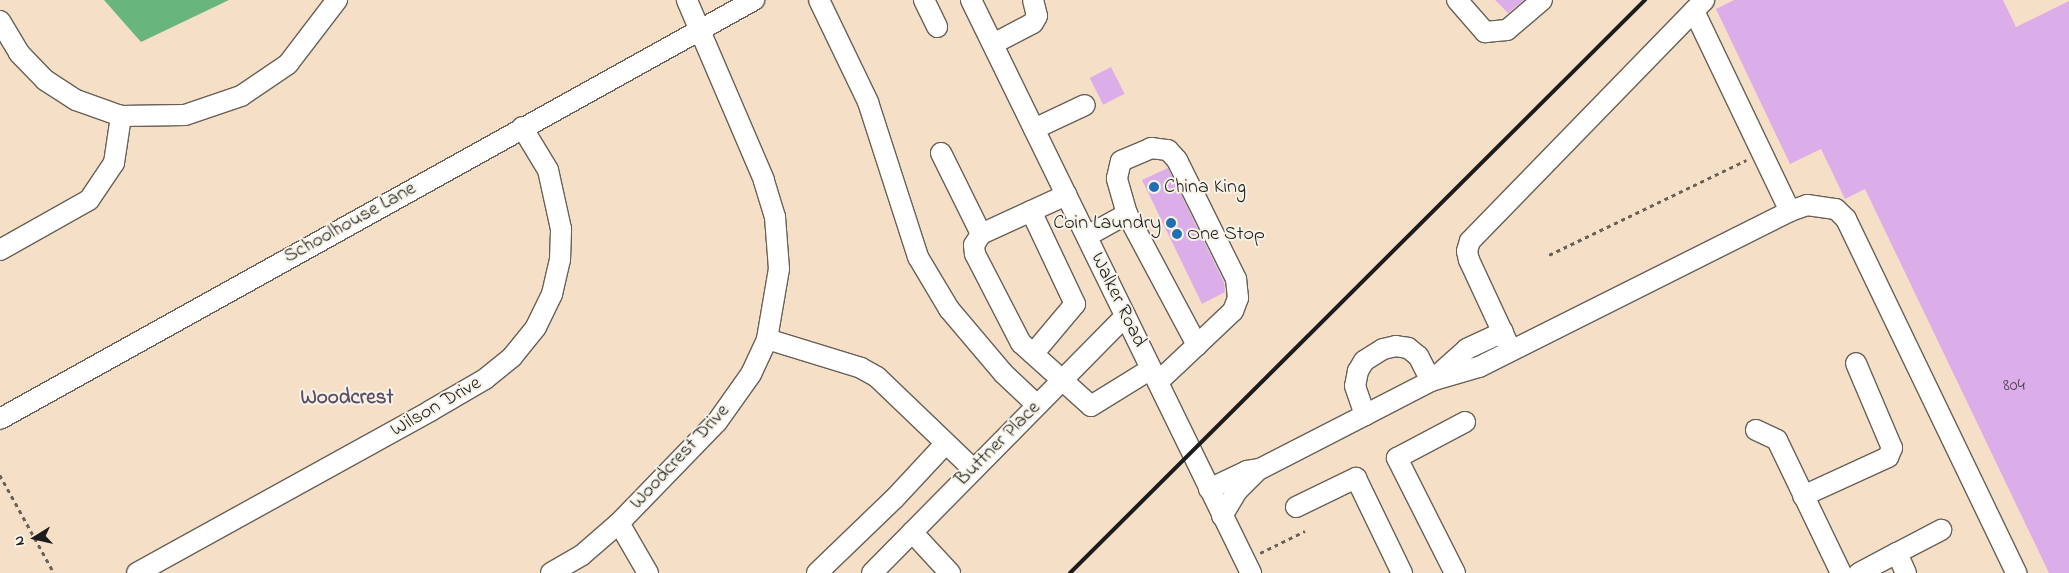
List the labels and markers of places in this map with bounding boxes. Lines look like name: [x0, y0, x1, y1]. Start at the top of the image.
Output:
place label: China King: [1164, 175, 1246, 199]
marker: China King: [1148, 181, 1160, 193]
place label: Coin Laundry: [1053, 211, 1161, 235]
marker: Coin Laundry: [1165, 217, 1177, 229]
place label: One Stop: [1187, 222, 1265, 246]
marker: One Stop: [1171, 228, 1183, 240]

